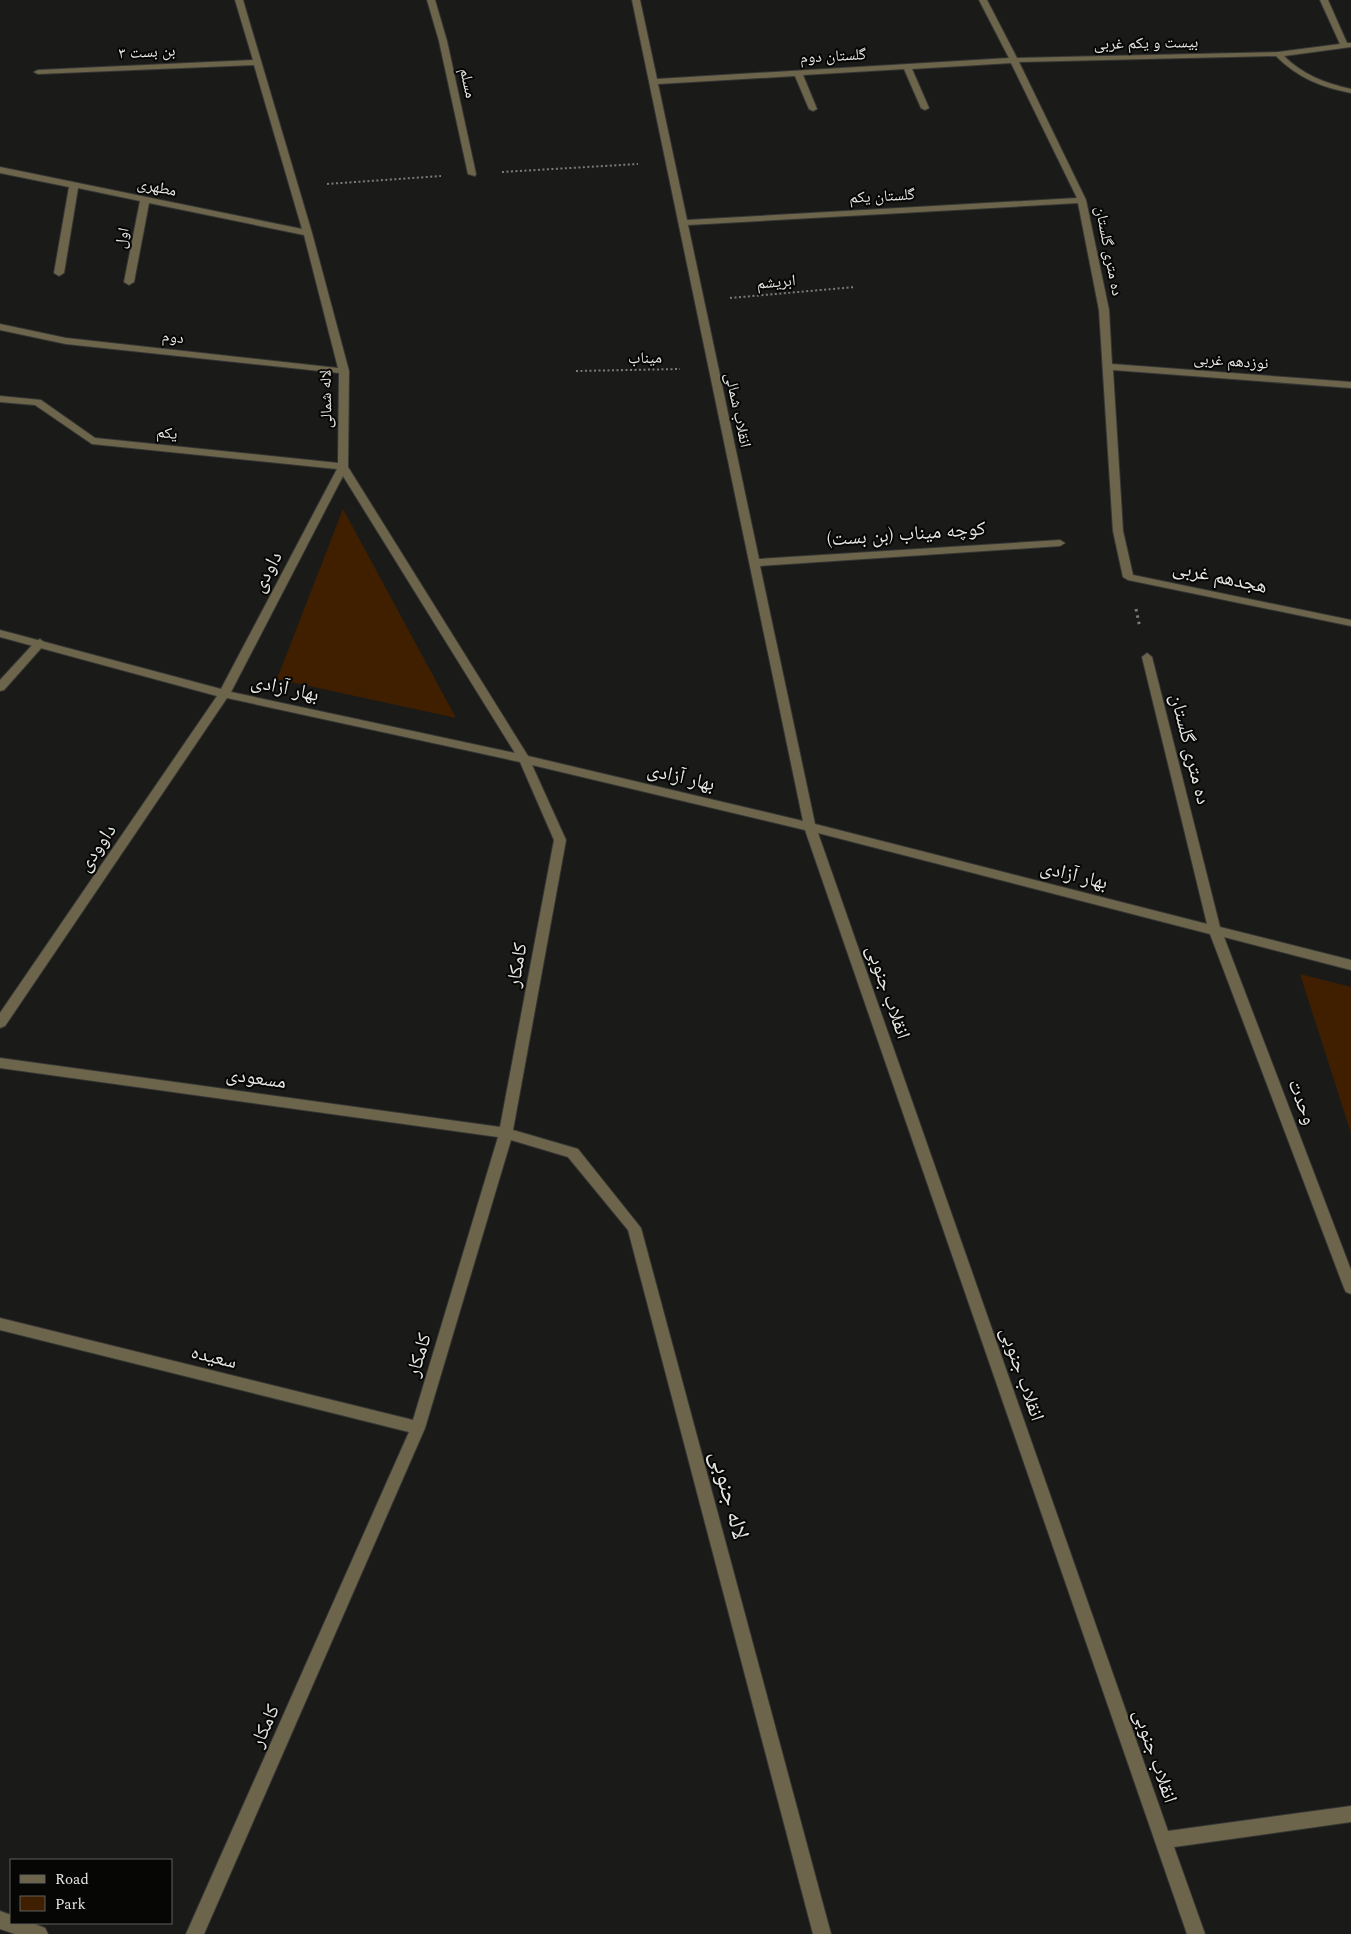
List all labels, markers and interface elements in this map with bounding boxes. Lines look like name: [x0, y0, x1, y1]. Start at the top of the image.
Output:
street label: بیست و یکم غربی: [1094, 30, 1198, 56]
street label: بن بست ۳: [118, 39, 176, 65]
street label: گلستان دوم: [799, 42, 867, 70]
street label: مسلم: [453, 66, 483, 100]
street label: مطهری: [135, 171, 179, 203]
street label: گلستان یکم: [849, 182, 916, 210]
street label: ده متری گلستان: [1089, 204, 1129, 298]
street label: اول: [108, 225, 136, 251]
street label: ابریشم: [755, 268, 797, 296]
street label: دوم: [161, 324, 185, 350]
street label: میناب: [628, 346, 662, 370]
street label: نوزدهم غربی: [1193, 346, 1269, 376]
street label: لاله شمالی: [313, 370, 339, 428]
street label: انقلاب شمالی: [718, 370, 758, 450]
street label: یکم: [155, 420, 179, 446]
street label: کوچه میناب (بن بست): [825, 513, 987, 555]
street label: داودی: [244, 546, 290, 598]
street label: هجدهم غربی: [1170, 552, 1270, 602]
street label: بهار آزادی: [248, 666, 322, 710]
street label: ده متری گلستان: [1162, 690, 1218, 808]
street label: بهار آزادی: [644, 755, 718, 799]
street label: داوودی: [70, 818, 124, 878]
street label: بهار آزادی: [1037, 852, 1111, 898]
street label: کامکار: [498, 941, 536, 990]
street label: انقلاب جنوبی: [858, 941, 918, 1043]
street label: مسعودی: [224, 1059, 288, 1097]
street label: وحدت: [1280, 1075, 1324, 1129]
street label: انقلاب جنوبی: [992, 1323, 1052, 1425]
street label: کامکار: [398, 1329, 440, 1382]
street label: سعیده: [188, 1337, 240, 1377]
street label: لاله جنوبی: [700, 1446, 758, 1544]
street label: کامکار: [242, 1700, 288, 1753]
street label: انقلاب جنوبی: [1125, 1705, 1185, 1807]
legend: [10, 1859, 172, 1924]
text: Road: [55, 1868, 89, 1891]
text: Park: [55, 1893, 86, 1916]

